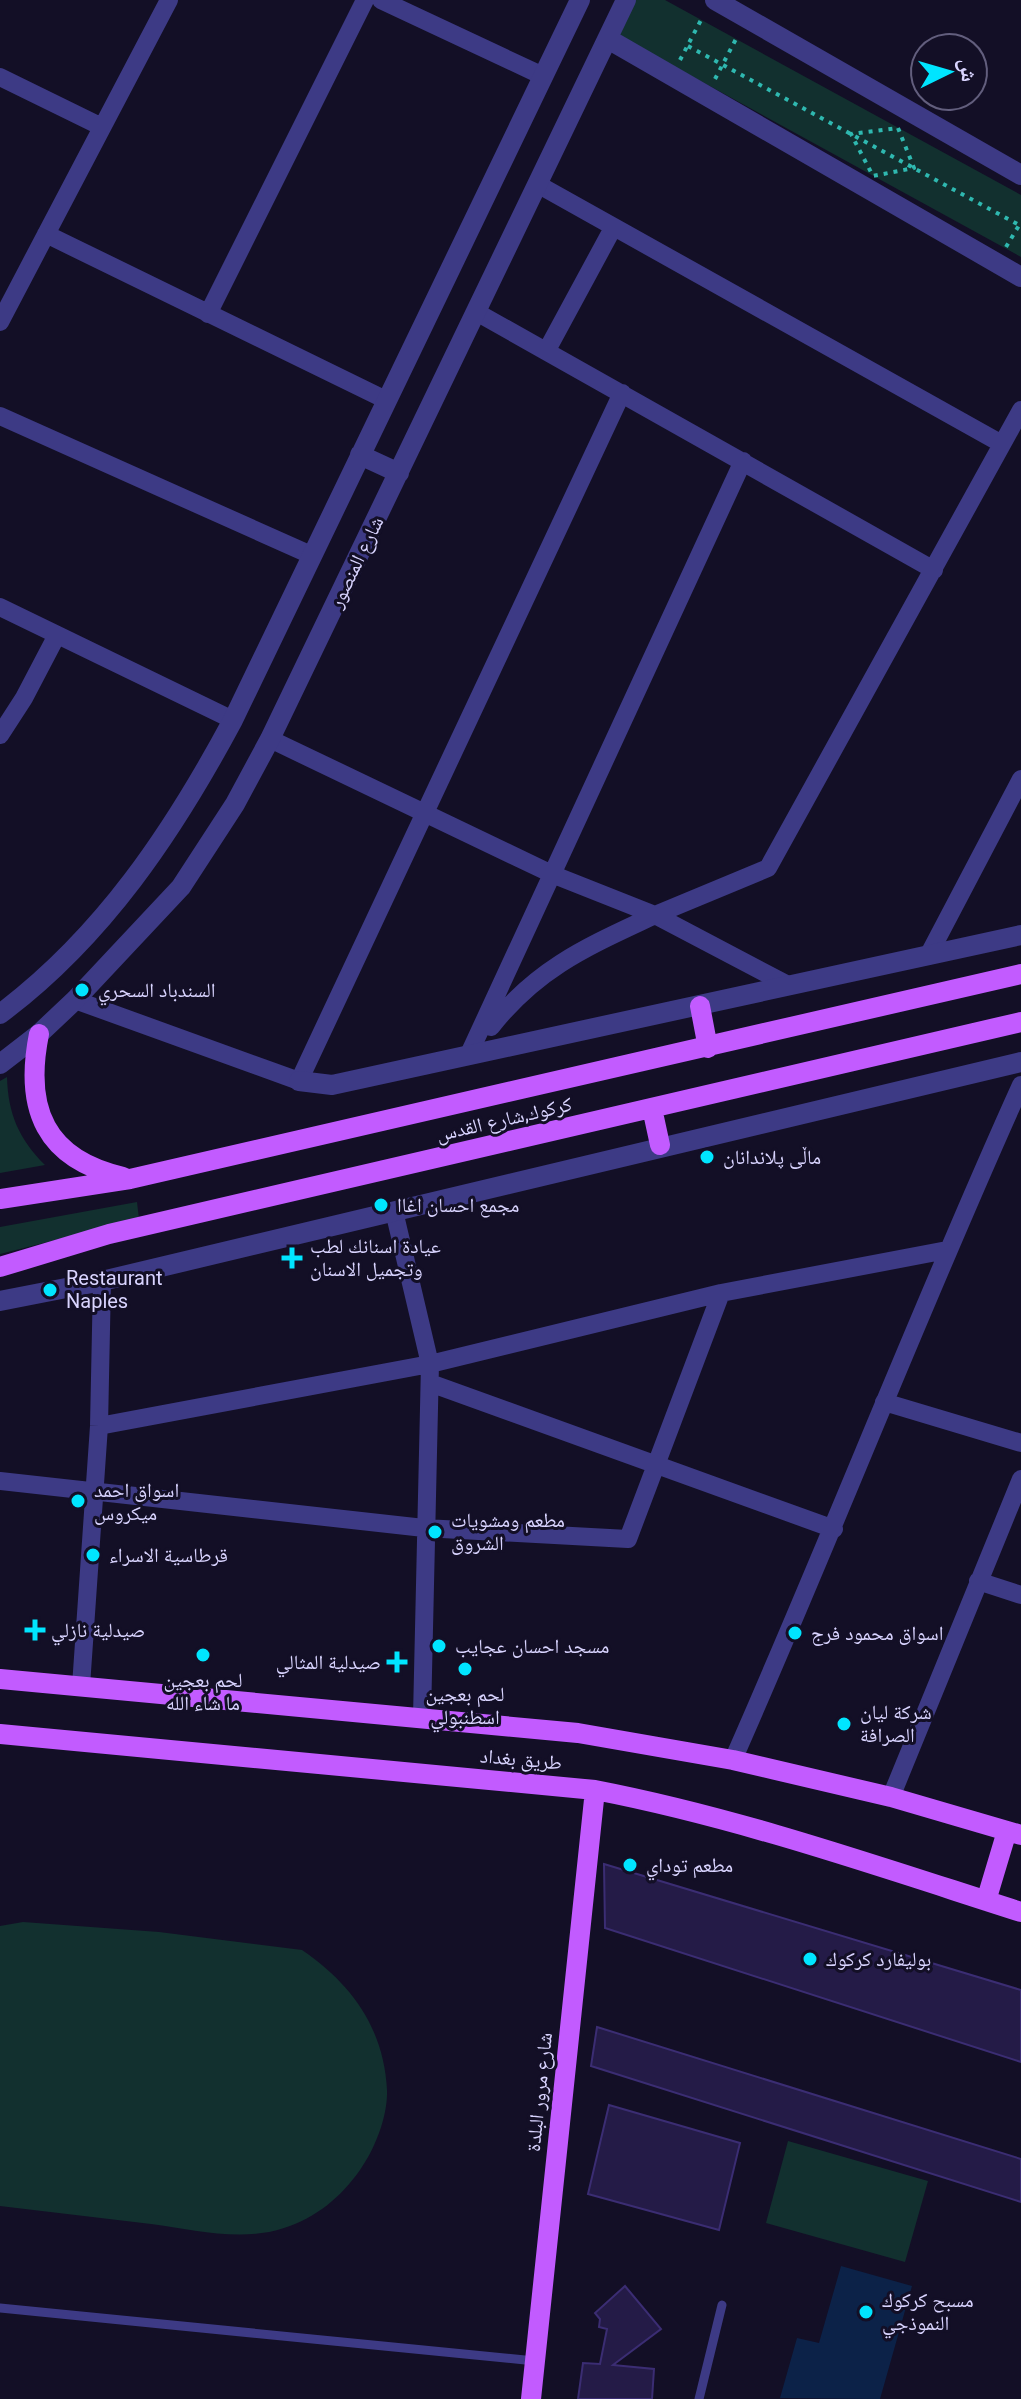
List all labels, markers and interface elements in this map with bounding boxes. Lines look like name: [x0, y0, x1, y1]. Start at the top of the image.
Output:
north arrow: [909, 32, 989, 112]
text: ش: [954, 58, 982, 83]
street label: شارع المنصور: [323, 512, 389, 613]
place label: السندباد السحري: [98, 978, 215, 1006]
marker: السندباد السحري: [73, 981, 91, 999]
street label: كركوك,شارع القدس: [434, 1092, 574, 1147]
place label: ماڵی پلاندانان: [723, 1145, 821, 1169]
marker: ماڵی پلاندانان: [698, 1148, 716, 1166]
place label: مجمع احسان اغاا: [397, 1193, 519, 1218]
marker: مجمع احسان اغاا: [372, 1196, 390, 1214]
place label: عيادة اسنانك لطب وتجميل الاسنان: [310, 1234, 441, 1281]
marker: عيادة اسنانك لطب وتجميل الاسنان: [281, 1247, 303, 1269]
place label: Restaurant Naples: [66, 1266, 163, 1313]
marker: Restaurant Naples: [41, 1281, 59, 1299]
place label: اسواق احمد ميكروس: [94, 1478, 179, 1525]
marker: اسواق احمد ميكروس: [69, 1492, 87, 1510]
place label: مطعم ومشويات الشروق: [451, 1508, 565, 1555]
marker: مطعم ومشويات الشروق: [426, 1523, 444, 1541]
place label: قرطاسية الاسراء: [109, 1543, 228, 1567]
marker: قرطاسية الاسراء: [84, 1546, 102, 1564]
place label: صيدلية نازلي: [51, 1618, 145, 1646]
marker: صيدلية نازلي: [26, 1621, 44, 1639]
place label: اسواق محمود فرج: [811, 1621, 943, 1646]
marker: اسواق محمود فرج: [786, 1624, 804, 1642]
place label: مسجد احسان عجايب: [455, 1634, 609, 1658]
marker: مسجد احسان عجايب: [430, 1637, 448, 1655]
marker: لحم بعجين ما شاء الله: [194, 1646, 212, 1664]
place label: صيدلية المثالي: [276, 1650, 381, 1678]
marker: صيدلية المثالي: [388, 1653, 406, 1671]
marker: لحم بعجين اسطنبولي: [456, 1660, 474, 1678]
place label: لحم بعجين ما شاء الله: [163, 1668, 243, 1715]
place label: لحم بعجين اسطنبولي: [425, 1682, 505, 1733]
place label: شركة ليان الصرافة: [860, 1700, 932, 1747]
marker: شركة ليان الصرافة: [835, 1715, 853, 1733]
street label: طريق بغداد: [479, 1743, 563, 1775]
place label: مطعم توداي: [646, 1853, 733, 1881]
marker: مطعم توداي: [621, 1856, 639, 1874]
place label: بوليفارد كركوك: [826, 1947, 931, 1971]
marker: بوليفارد كركوك: [801, 1950, 819, 1968]
street label: شارع مرور البلدة: [521, 2031, 558, 2153]
place label: مسبح كركوك النموذجي: [882, 2288, 974, 2339]
marker: مسبح كركوك النموذجي: [857, 2303, 875, 2321]

